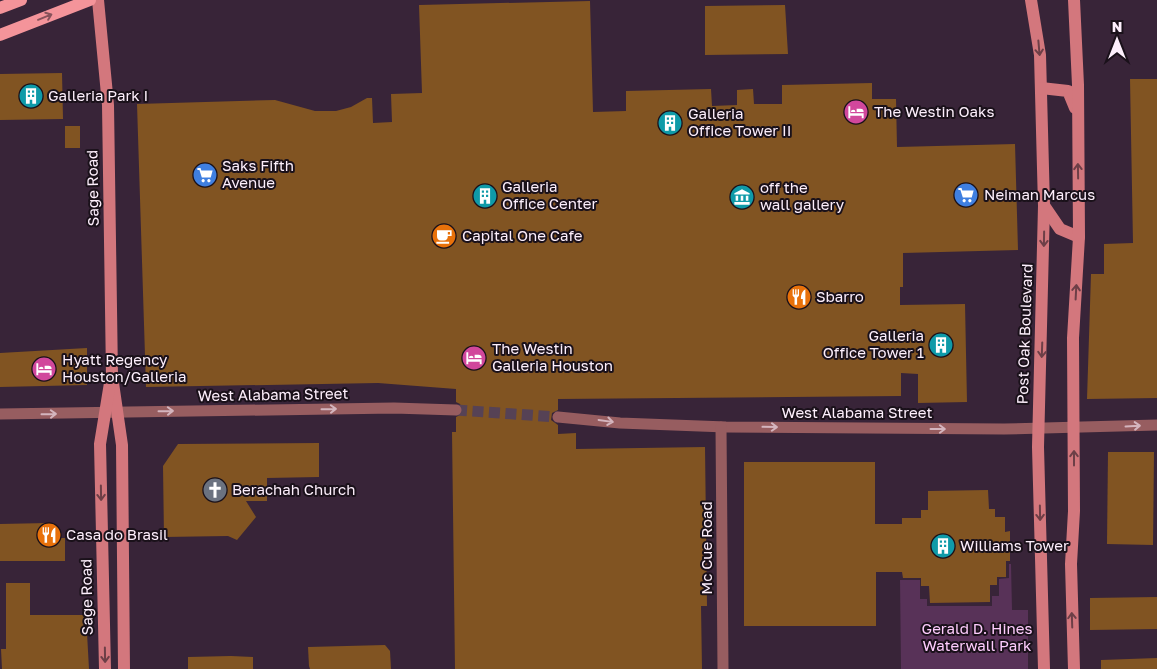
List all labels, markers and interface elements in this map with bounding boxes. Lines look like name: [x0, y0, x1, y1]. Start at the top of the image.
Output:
one-way arrow: [37, 12, 52, 22]
north arrow: [1092, 15, 1142, 65]
text: N: [1112, 18, 1122, 35]
one-way arrow: [1034, 40, 1044, 56]
building icon: Galleria Park I: [18, 83, 44, 109]
place label: Galleria Park I: [48, 86, 148, 104]
hotel icon: The Westin Oaks: [843, 99, 869, 125]
place label: The Westin Oaks: [874, 102, 994, 120]
place label: Galleria Office Tower II: [688, 104, 791, 139]
building icon: Galleria Office Tower II: [657, 110, 683, 136]
street label: Sage Road: [82, 150, 102, 226]
place label: Saks Fifth Avenue: [222, 156, 294, 191]
supermarket icon: Saks Fifth Avenue: [192, 162, 218, 188]
one-way arrow: [1073, 163, 1083, 180]
place label: Galleria Office Center: [502, 177, 598, 212]
place label: off the wall gallery: [760, 178, 845, 213]
supermarket icon: Neiman Marcus: [953, 182, 979, 208]
building icon: Galleria Office Center: [472, 183, 498, 209]
museum icon: off the wall gallery: [729, 184, 755, 210]
place label: Neiman Marcus: [984, 185, 1095, 203]
cafe icon: Capital One Cafe: [431, 223, 457, 249]
place label: Capital One Cafe: [462, 226, 583, 244]
one-way arrow: [1039, 230, 1049, 247]
street label: Post Oak Boulevard: [1013, 263, 1035, 405]
restaurant icon: Sbarro: [786, 284, 812, 310]
one-way arrow: [1072, 284, 1081, 300]
place label: Sbarro: [816, 287, 864, 305]
place label: Galleria Office Tower 1: [823, 326, 924, 361]
building icon: Galleria Office Tower 1: [928, 332, 954, 358]
place label: The Westin Galleria Houston: [492, 339, 613, 374]
one-way arrow: [1037, 342, 1046, 358]
hotel icon: The Westin Galleria Houston: [461, 345, 487, 371]
place label: Hyatt Regency Houston/Galleria: [62, 350, 186, 385]
hotel icon: Hyatt Regency Houston/Galleria: [31, 356, 57, 382]
street label: West Alabama Street: [197, 384, 349, 404]
street label: West Alabama Street: [782, 403, 932, 421]
one-way arrow: [321, 405, 337, 414]
one-way arrow: [158, 406, 174, 416]
one-way arrow: [40, 409, 56, 418]
one-way arrow: [598, 416, 614, 426]
one-way arrow: [1125, 422, 1141, 431]
one-way arrow: [761, 423, 777, 432]
one-way arrow: [930, 424, 946, 434]
one-way arrow: [1069, 450, 1079, 466]
church icon: Berachah Church: [202, 477, 228, 503]
place label: Berachah Church: [232, 480, 355, 498]
one-way arrow: [96, 484, 106, 501]
street label: Mc Cue Road: [697, 501, 715, 595]
one-way arrow: [1035, 504, 1045, 520]
restaurant icon: Casa do Brasil: [36, 522, 62, 548]
place label: Casa do Brasil: [66, 525, 168, 543]
building icon: Williams Tower: [930, 533, 956, 559]
place label: Williams Tower: [960, 536, 1069, 554]
street label: Sage Road: [76, 559, 96, 635]
one-way arrow: [1067, 613, 1077, 629]
park label: Gerald D. Hines Waterwall Park: [922, 619, 1032, 654]
one-way arrow: [100, 647, 110, 663]

